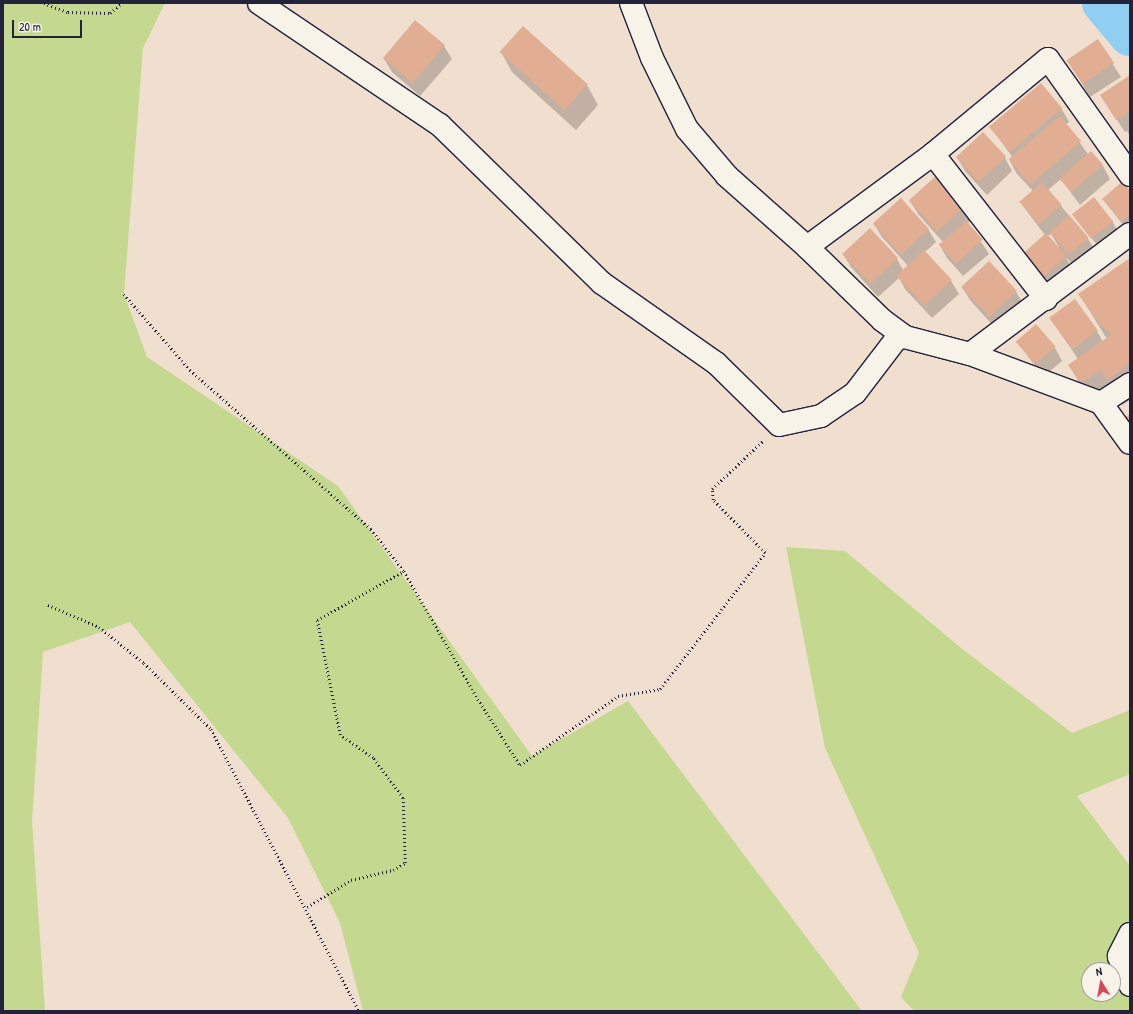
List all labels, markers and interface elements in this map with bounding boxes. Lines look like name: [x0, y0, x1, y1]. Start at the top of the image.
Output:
scale bar: [14, 12, 84, 38]
text: 20 m: [19, 18, 41, 35]
north arrow: [1081, 962, 1121, 1002]
text: N: [1095, 964, 1103, 979]

